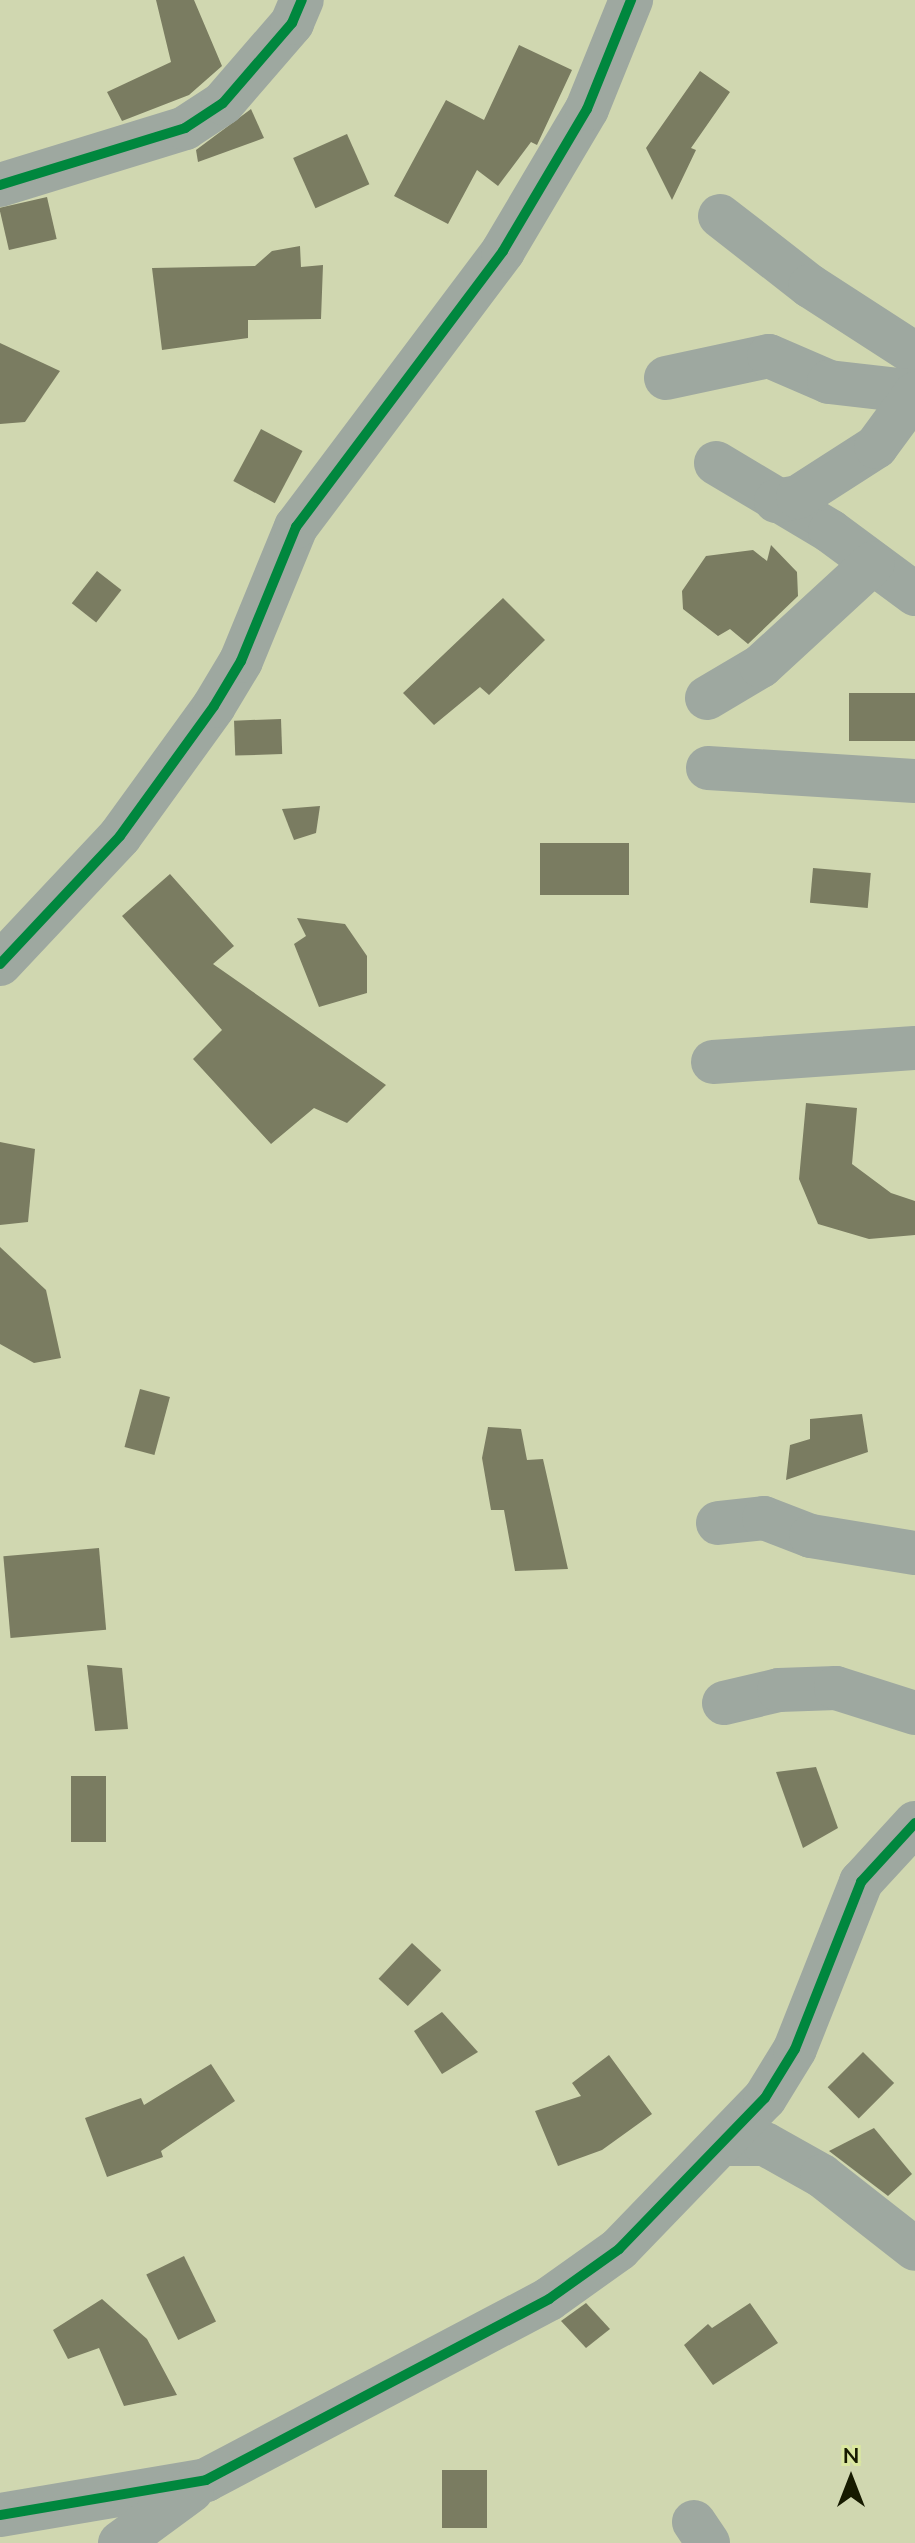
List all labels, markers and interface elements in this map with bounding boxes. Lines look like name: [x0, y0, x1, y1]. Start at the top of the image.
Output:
north arrow: [811, 2439, 891, 2519]
text: N: [843, 2441, 859, 2469]

